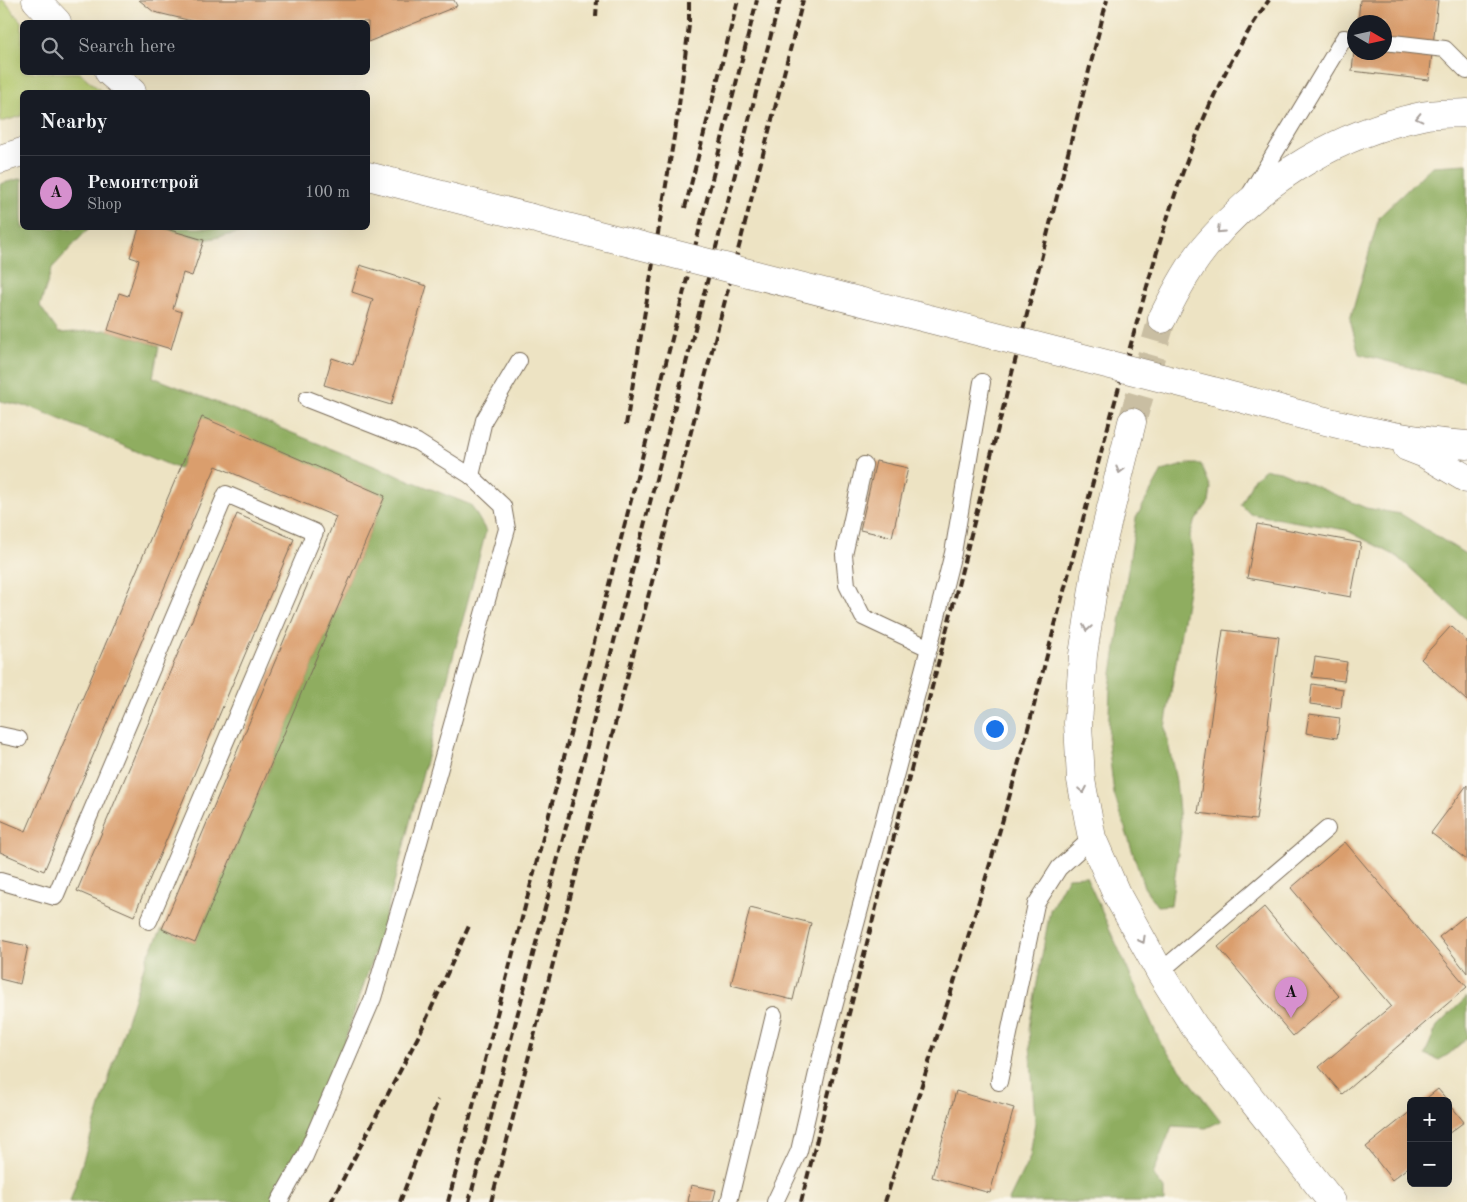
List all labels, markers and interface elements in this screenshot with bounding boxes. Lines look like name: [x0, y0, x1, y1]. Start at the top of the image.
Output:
north arrow: [1347, 15, 1392, 60]
search box: [20, 20, 370, 75]
icon: search: [38, 34, 66, 62]
text: Search here: [78, 38, 175, 57]
text: Nearby: [40, 112, 108, 133]
one-way arrow: [1414, 112, 1423, 123]
text: Ремонтстрой: [87, 174, 199, 193]
text: A: [50, 185, 62, 201]
text: 100 m: [305, 185, 350, 201]
text: Shop: [87, 197, 122, 213]
one-way arrow: [1217, 225, 1226, 234]
one-way arrow: [1115, 465, 1126, 474]
one-way arrow: [1082, 625, 1093, 633]
your location: [982, 716, 1008, 742]
one-way arrow: [1077, 786, 1088, 795]
one-way arrow: [1136, 935, 1146, 944]
pin: A: [1275, 977, 1307, 1018]
map controls: [1407, 1097, 1452, 1187]
button: +: [1407, 1097, 1452, 1142]
button: −: [1407, 1142, 1452, 1187]

